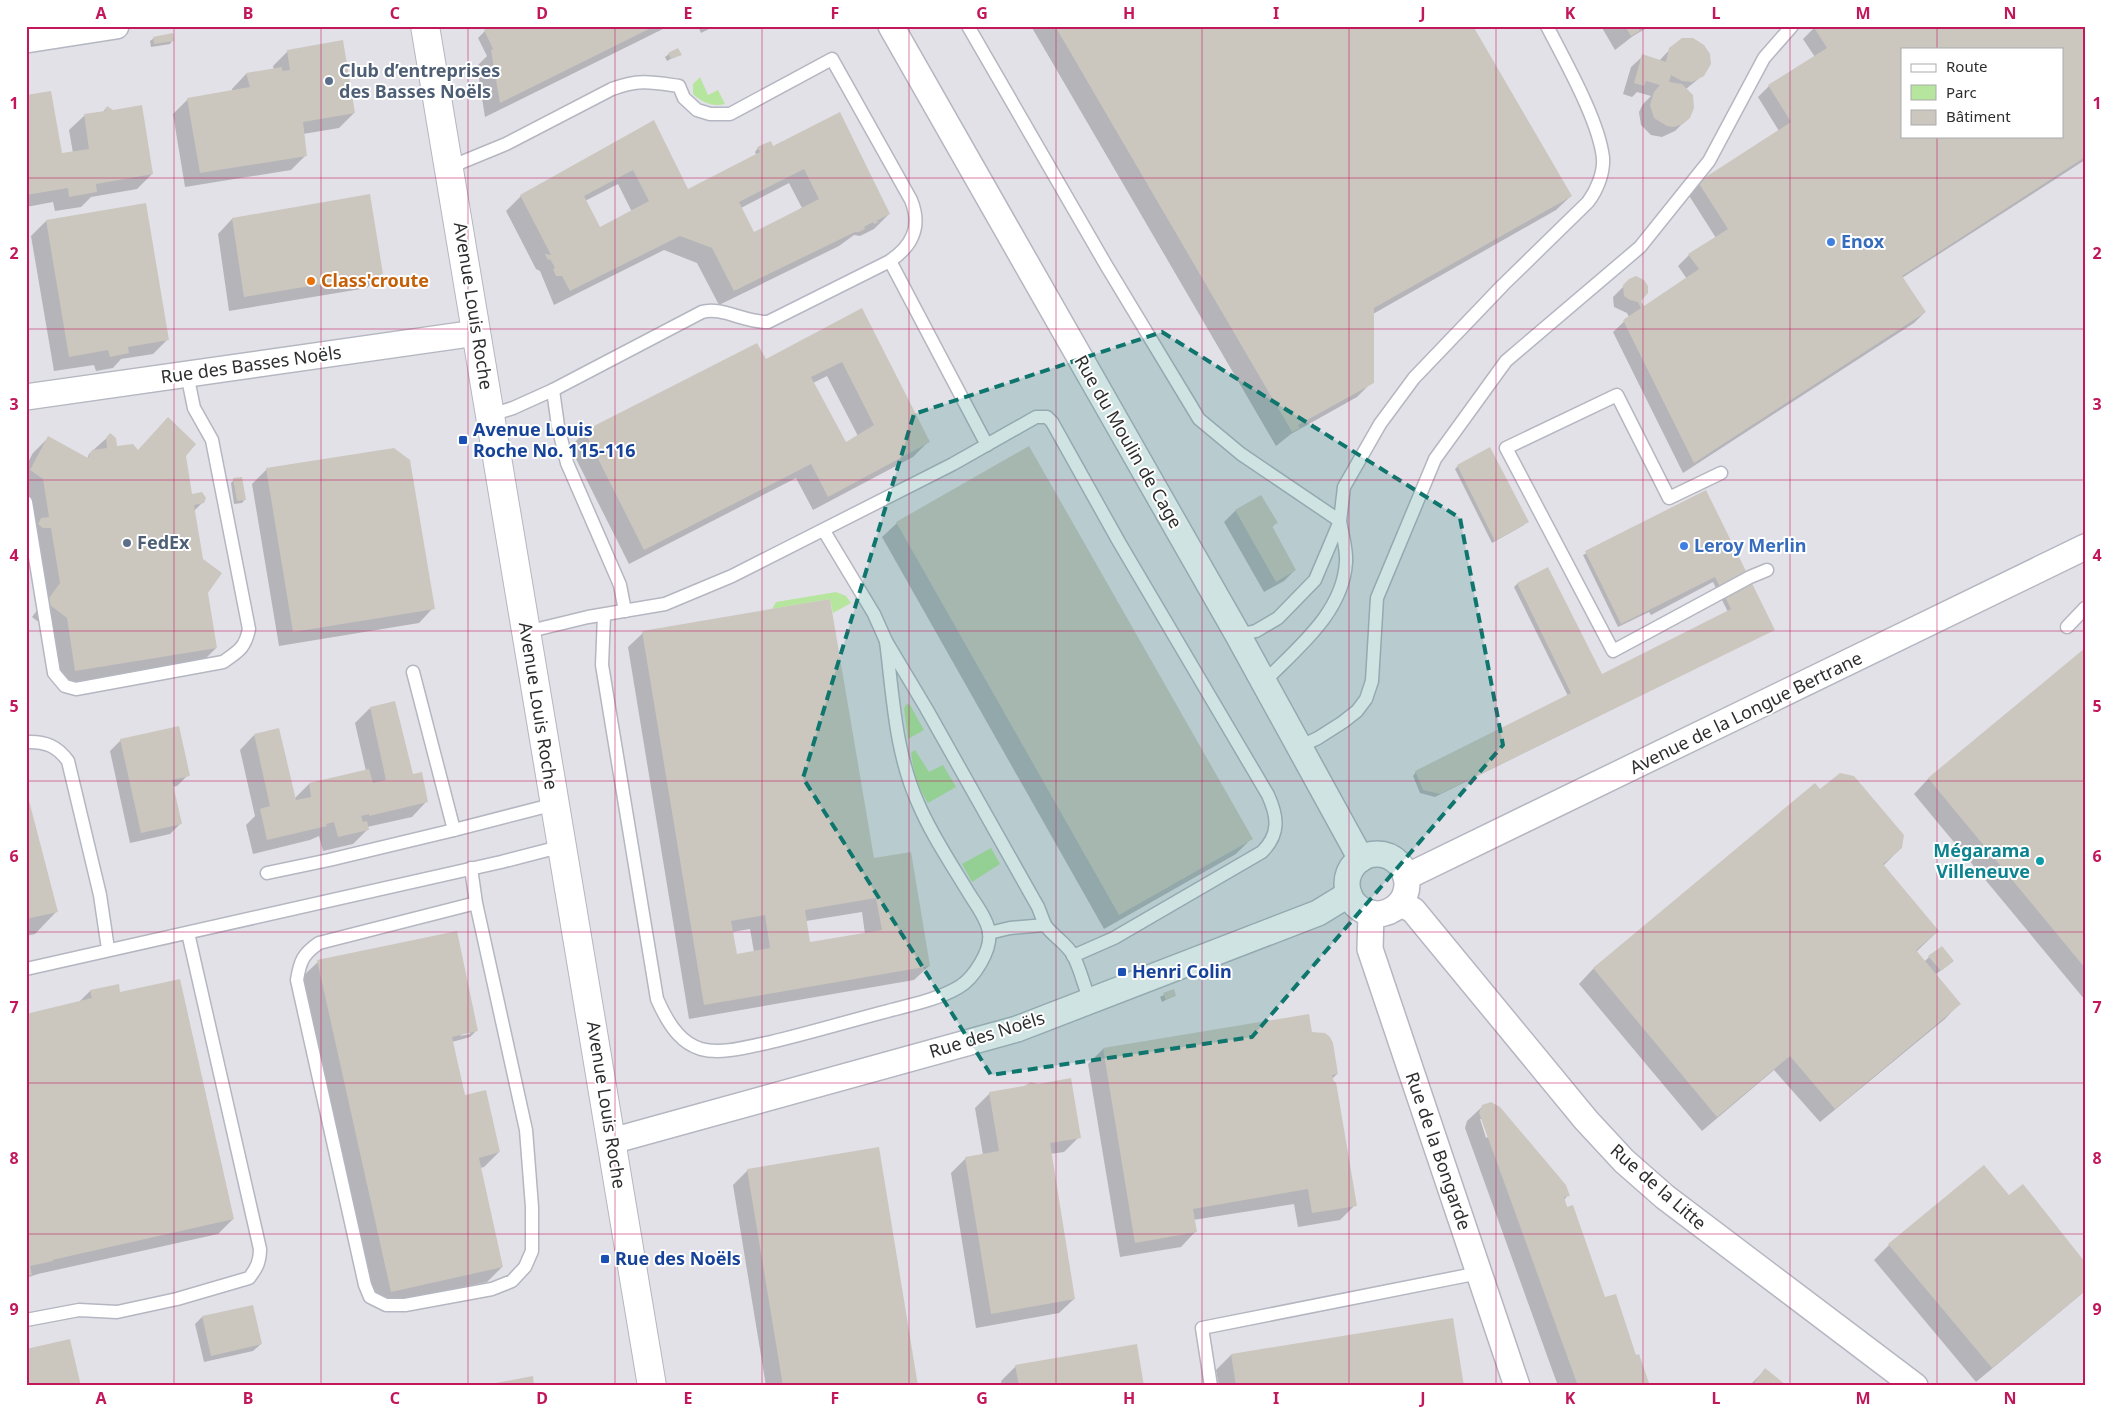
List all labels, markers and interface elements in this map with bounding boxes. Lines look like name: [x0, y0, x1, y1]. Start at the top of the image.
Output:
text: A: [95, 2, 107, 24]
text: B: [243, 2, 253, 24]
text: C: [390, 2, 400, 24]
text: D: [536, 2, 548, 24]
text: E: [684, 2, 693, 24]
text: F: [831, 2, 839, 24]
text: G: [976, 2, 988, 24]
text: H: [1123, 2, 1135, 24]
text: I: [1273, 2, 1279, 24]
text: J: [1418, 2, 1426, 24]
text: K: [1565, 2, 1576, 24]
text: L: [1712, 2, 1721, 24]
text: M: [1855, 2, 1871, 24]
text: N: [2003, 2, 2017, 24]
legend: [1901, 48, 2064, 138]
text: Route: [1946, 56, 1988, 76]
place label: Club d’entreprises des Basses Noëls: [339, 58, 500, 103]
marker: Club d’entreprises des Basses Noëls: [323, 75, 335, 87]
text: Parc: [1946, 82, 1977, 102]
text: 1: [9, 92, 19, 114]
text: 1: [2092, 92, 2102, 114]
text: Bâtiment: [1946, 106, 2011, 126]
street label: Avenue Louis Roche: [449, 220, 499, 391]
place label: Enox: [1841, 229, 1885, 253]
marker: Enox: [1825, 236, 1837, 248]
text: 2: [9, 242, 19, 264]
text: 2: [2092, 242, 2102, 264]
place label: Class'croute: [321, 268, 429, 292]
marker: Class'croute: [305, 275, 317, 287]
street label: Rue des Basses Noëls: [159, 339, 343, 389]
street label: Rue du Moulin de Cage: [1069, 351, 1188, 532]
text: 3: [9, 393, 19, 415]
text: 3: [2092, 393, 2102, 415]
place label: Avenue Louis Roche No. 115-116: [473, 417, 636, 462]
marker: Avenue Louis Roche No. 115-116: [457, 434, 469, 446]
place label: FedEx: [137, 530, 190, 554]
place label: Leroy Merlin: [1694, 533, 1807, 557]
marker: FedEx: [121, 537, 133, 549]
marker: Leroy Merlin: [1678, 540, 1690, 552]
text: 4: [9, 544, 19, 566]
text: 4: [2092, 544, 2102, 566]
street label: Avenue Louis Roche: [514, 620, 564, 791]
street label: Avenue de la Longue Bertrane: [1625, 645, 1866, 779]
text: 5: [9, 695, 19, 717]
text: 5: [2092, 695, 2102, 717]
place label: Mégarama Villeneuve: [1933, 838, 2030, 883]
text: 6: [9, 845, 19, 867]
text: 6: [2092, 845, 2102, 867]
marker: Mégarama Villeneuve: [2034, 855, 2046, 867]
place label: Henri Colin: [1132, 959, 1232, 983]
marker: Henri Colin: [1116, 966, 1128, 978]
text: 7: [9, 996, 19, 1018]
text: 7: [2092, 996, 2102, 1018]
street label: Rue des Noëls: [926, 1005, 1047, 1063]
street label: Avenue Louis Roche: [582, 1019, 632, 1190]
street label: Rue de la Bongarde: [1401, 1068, 1477, 1233]
street label: Rue de la Litte: [1606, 1138, 1712, 1235]
text: 8: [9, 1147, 19, 1169]
text: 8: [2092, 1147, 2102, 1169]
place label: Rue des Noëls: [615, 1246, 741, 1270]
marker: Rue des Noëls: [599, 1253, 611, 1265]
text: 9: [9, 1298, 19, 1320]
text: 9: [2092, 1298, 2102, 1320]
text: A: [95, 1387, 107, 1409]
text: B: [243, 1387, 253, 1409]
text: C: [390, 1387, 400, 1409]
text: D: [536, 1387, 548, 1409]
text: E: [684, 1387, 693, 1409]
text: F: [831, 1387, 839, 1409]
text: G: [976, 1387, 988, 1409]
text: H: [1123, 1387, 1135, 1409]
text: I: [1273, 1387, 1279, 1409]
text: J: [1418, 1387, 1426, 1409]
text: K: [1565, 1387, 1576, 1409]
text: L: [1712, 1387, 1721, 1409]
text: M: [1855, 1387, 1871, 1409]
text: N: [2003, 1387, 2017, 1409]

